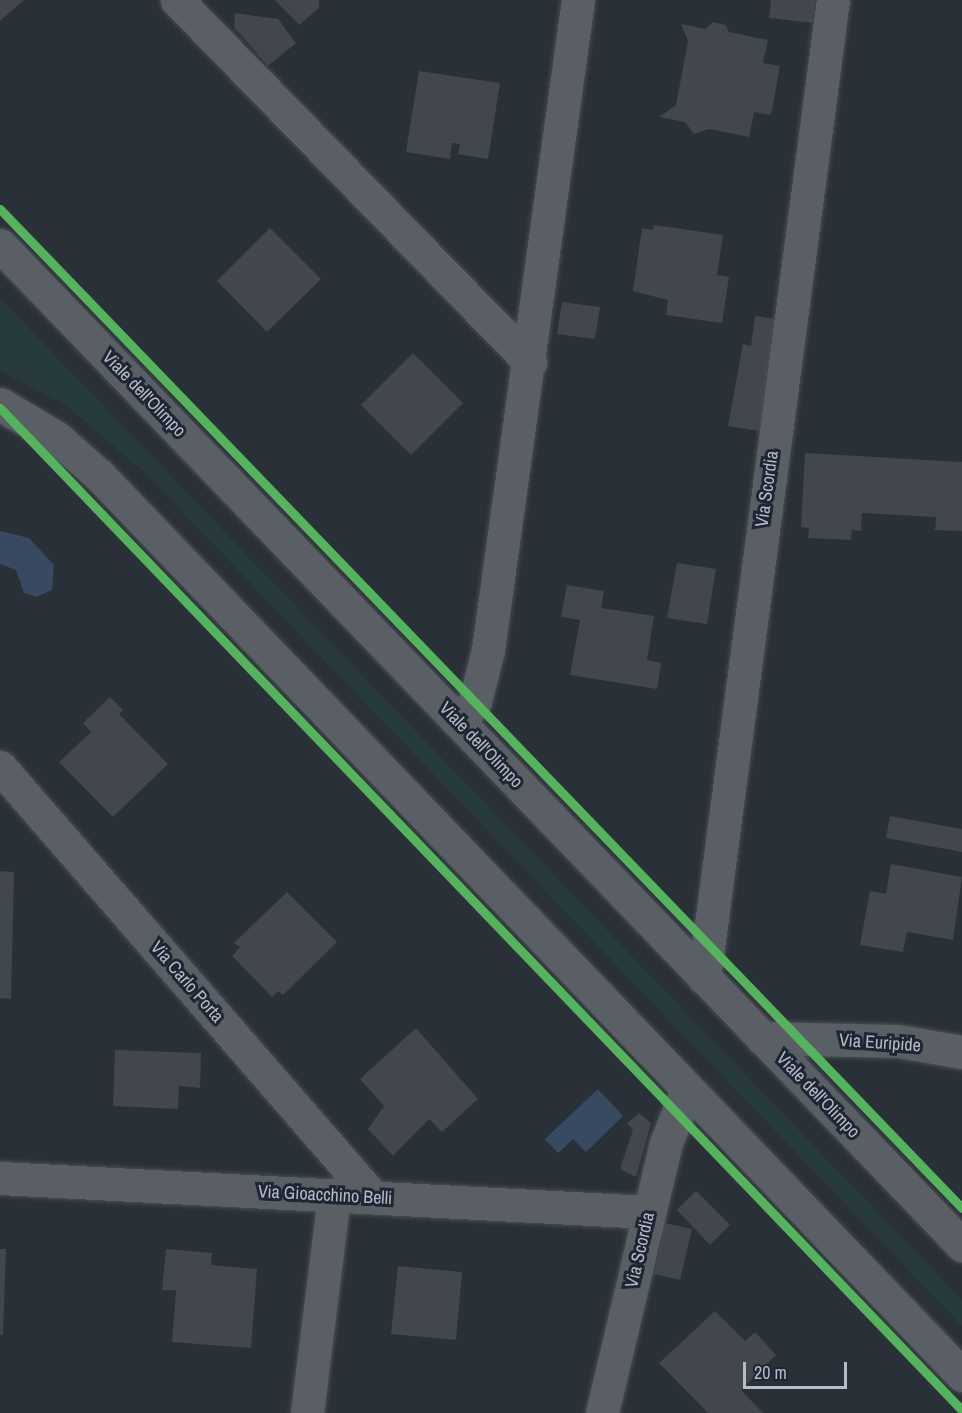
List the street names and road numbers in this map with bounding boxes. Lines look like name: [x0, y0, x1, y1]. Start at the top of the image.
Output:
street label: Viale dell'Olimpo: [98, 347, 190, 441]
street label: Via Scordia: [751, 449, 783, 529]
street label: Viale dell'Olimpo: [435, 698, 527, 792]
street label: Via Carlo Porta: [146, 937, 228, 1027]
street label: Via Euripide: [838, 1029, 922, 1057]
street label: Viale dell'Olimpo: [772, 1048, 864, 1142]
street label: Via Gioacchino Belli: [257, 1181, 393, 1209]
street label: Via Scordia: [621, 1210, 659, 1290]

